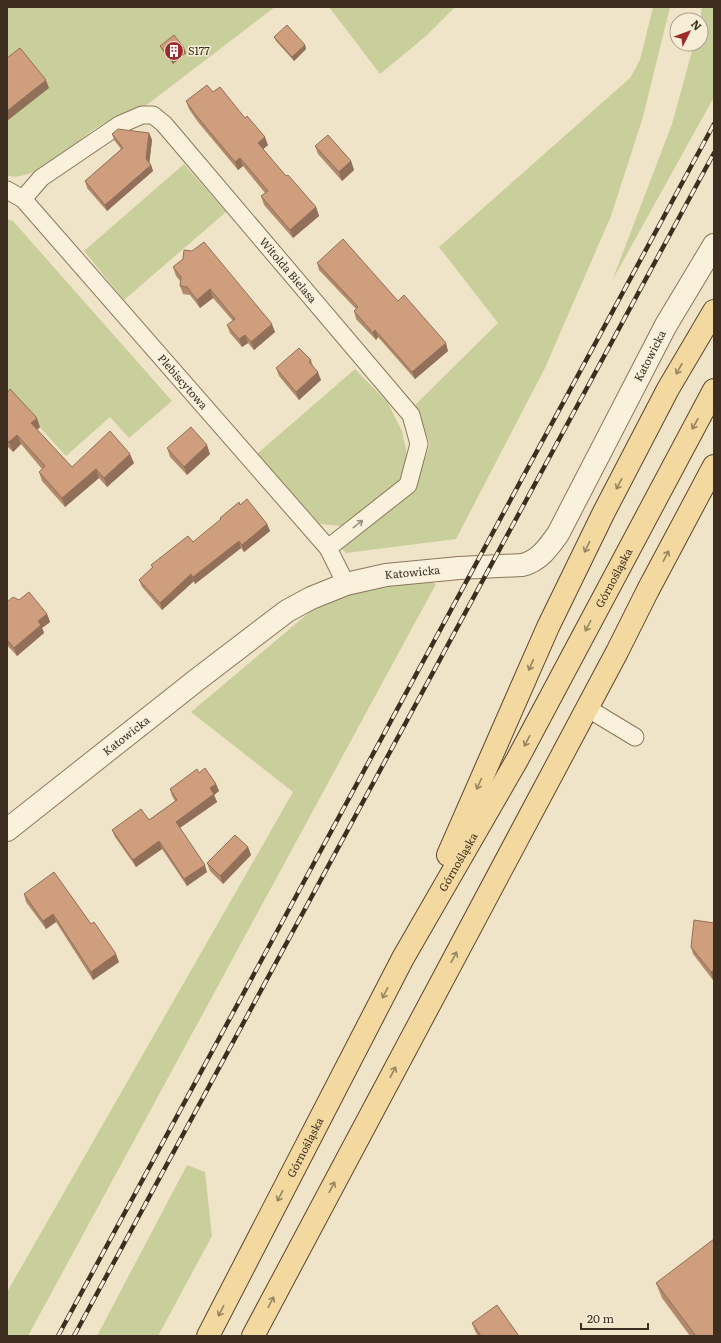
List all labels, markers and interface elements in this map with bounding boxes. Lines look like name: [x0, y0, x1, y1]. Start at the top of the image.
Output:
north arrow: [669, 12, 709, 52]
text: N: [688, 16, 706, 33]
building icon: S177: [163, 40, 185, 62]
place label: S177: [188, 42, 210, 58]
street label: Witolda Bielasa: [256, 233, 321, 306]
street label: Katowicka: [629, 327, 669, 384]
street label: Plebiscytowa: [155, 350, 212, 412]
one-way arrow: [675, 363, 683, 375]
one-way arrow: [691, 418, 699, 430]
one-way arrow: [615, 478, 622, 490]
one-way arrow: [353, 520, 364, 529]
one-way arrow: [583, 541, 590, 553]
street label: Górnośląska: [591, 545, 635, 610]
one-way arrow: [663, 550, 670, 562]
street label: Katowicka: [384, 561, 441, 582]
one-way arrow: [584, 620, 591, 632]
one-way arrow: [527, 659, 535, 671]
street label: Katowicka: [99, 711, 152, 758]
one-way arrow: [523, 734, 530, 746]
one-way arrow: [475, 778, 482, 790]
street label: Górnośląska: [434, 829, 481, 894]
one-way arrow: [451, 951, 459, 963]
one-way arrow: [381, 987, 388, 999]
one-way arrow: [390, 1066, 398, 1078]
street label: Górnośląska: [282, 1114, 326, 1180]
one-way arrow: [329, 1181, 337, 1193]
one-way arrow: [276, 1189, 284, 1201]
one-way arrow: [268, 1296, 276, 1308]
one-way arrow: [217, 1305, 224, 1317]
scale bar: [581, 1305, 648, 1331]
text: 20 m: [587, 1309, 614, 1327]

